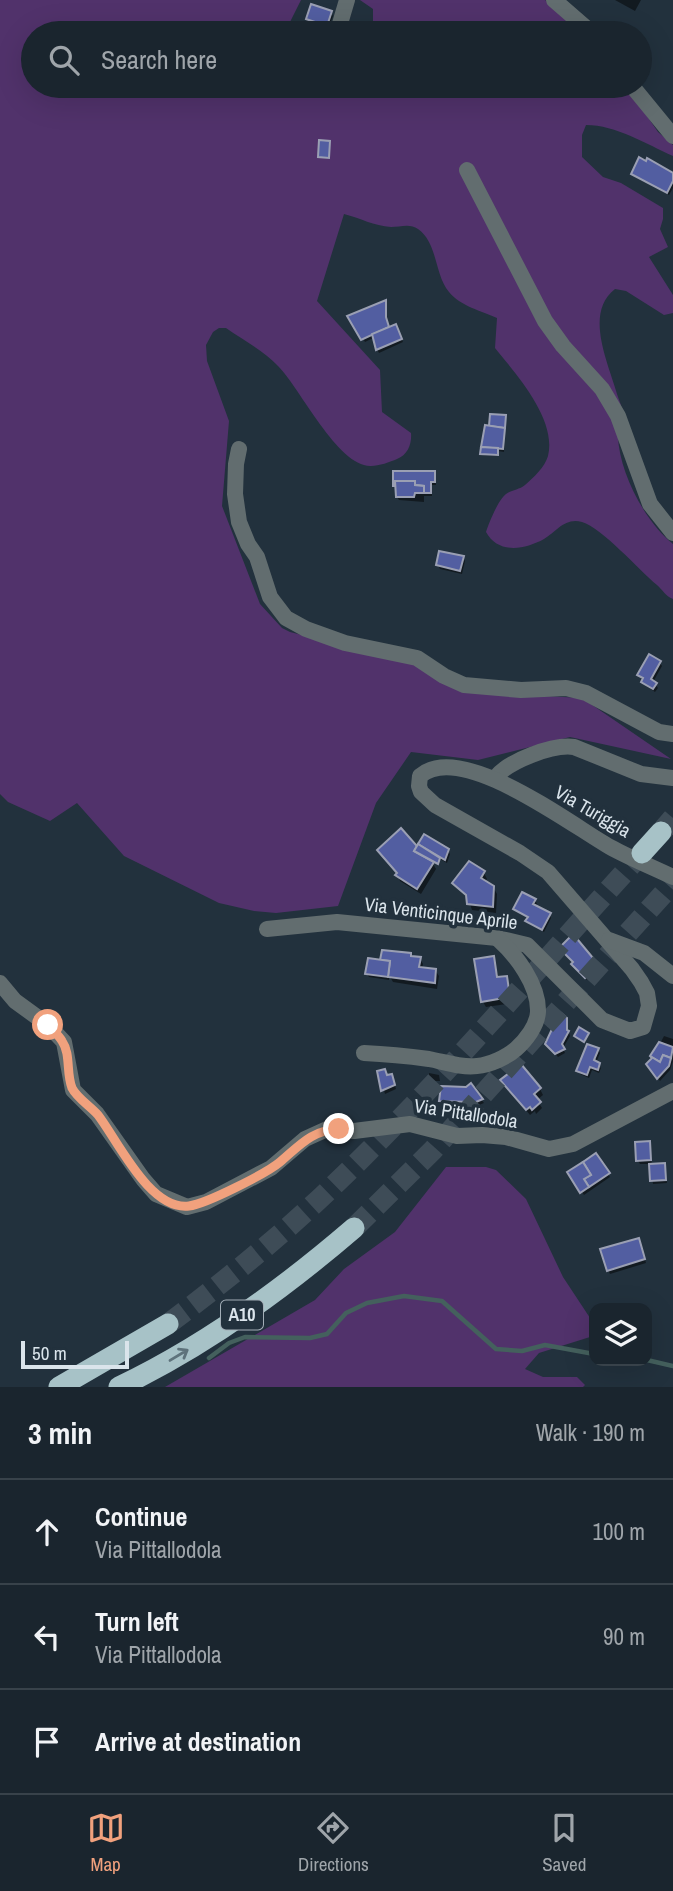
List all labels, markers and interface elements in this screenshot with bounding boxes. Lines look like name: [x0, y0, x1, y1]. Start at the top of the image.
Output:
search box: [21, 21, 652, 98]
icon: search: [45, 41, 83, 79]
text: Search here: [101, 42, 217, 77]
street label: Via Turiggia: [550, 779, 636, 843]
street label: Via Venticinque Aprile: [363, 891, 519, 935]
route start: [32, 1009, 63, 1040]
street label: Via Pittallodola: [412, 1092, 520, 1134]
route end: [323, 1113, 354, 1144]
road number: A10: [221, 1300, 263, 1330]
map controls: [589, 1303, 652, 1366]
button: layers: [589, 1303, 652, 1366]
scale bar: [21, 1338, 130, 1370]
text: 50 m: [32, 1340, 67, 1366]
one-way arrow: [169, 1347, 189, 1361]
text: 3 min: [28, 1413, 92, 1453]
text: Walk · 190 m: [536, 1417, 645, 1448]
text: Continue: [95, 1499, 187, 1534]
icon: ahead: [28, 1513, 66, 1551]
text: 100 m: [593, 1516, 645, 1547]
text: Via Pittallodola: [95, 1534, 222, 1565]
text: Turn left: [95, 1604, 179, 1639]
icon: left: [28, 1618, 66, 1656]
text: 90 m: [603, 1621, 645, 1652]
text: Via Pittallodola: [95, 1639, 222, 1670]
icon: arrive: [28, 1723, 66, 1761]
text: Arrive at destination: [95, 1724, 301, 1759]
tab: Map: [87, 1809, 125, 1877]
tab: Directions: [298, 1809, 369, 1877]
tab: Saved: [542, 1809, 586, 1877]

